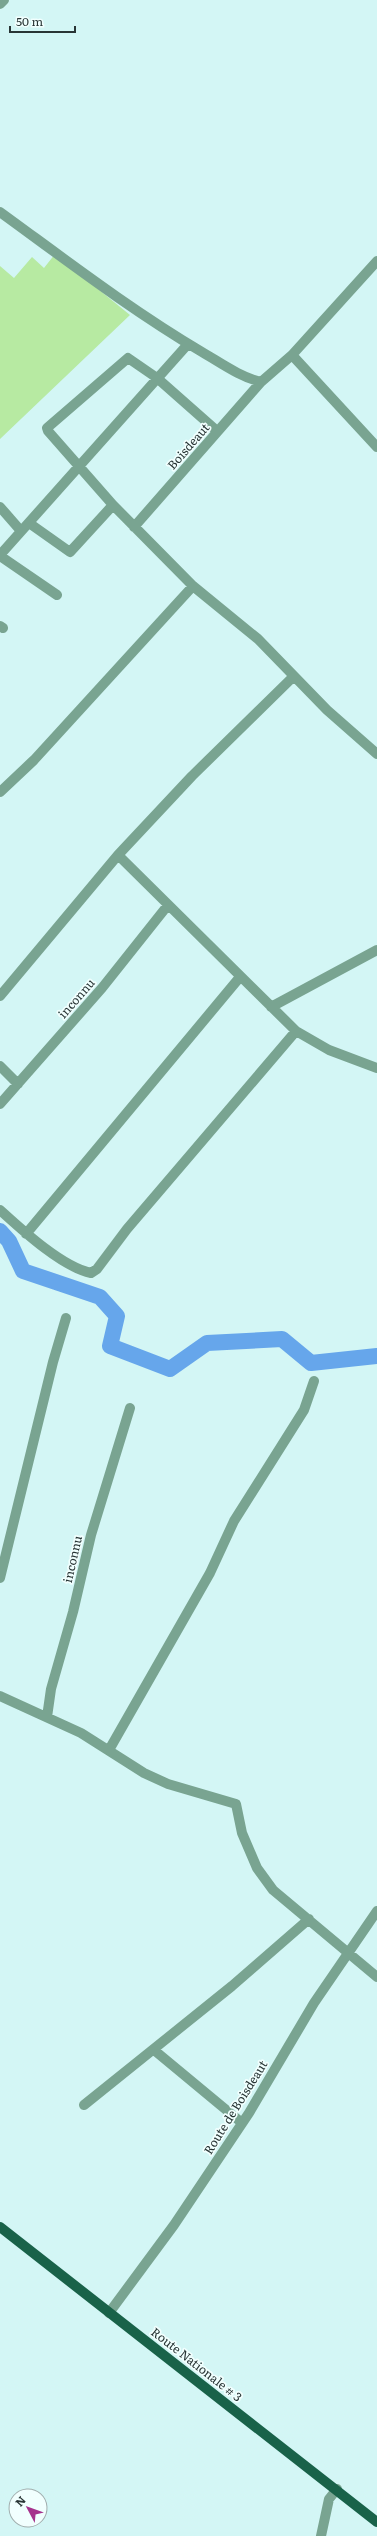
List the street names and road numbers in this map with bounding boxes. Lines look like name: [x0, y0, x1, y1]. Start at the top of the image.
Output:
street label: Boisdeaut: [163, 419, 213, 473]
street label: inconnu: [54, 974, 99, 1022]
street label: inconnu: [58, 1533, 86, 1584]
street label: Route de Boisdeaut: [199, 2056, 271, 2158]
street label: Route Nationale # 3: [148, 2323, 246, 2405]

